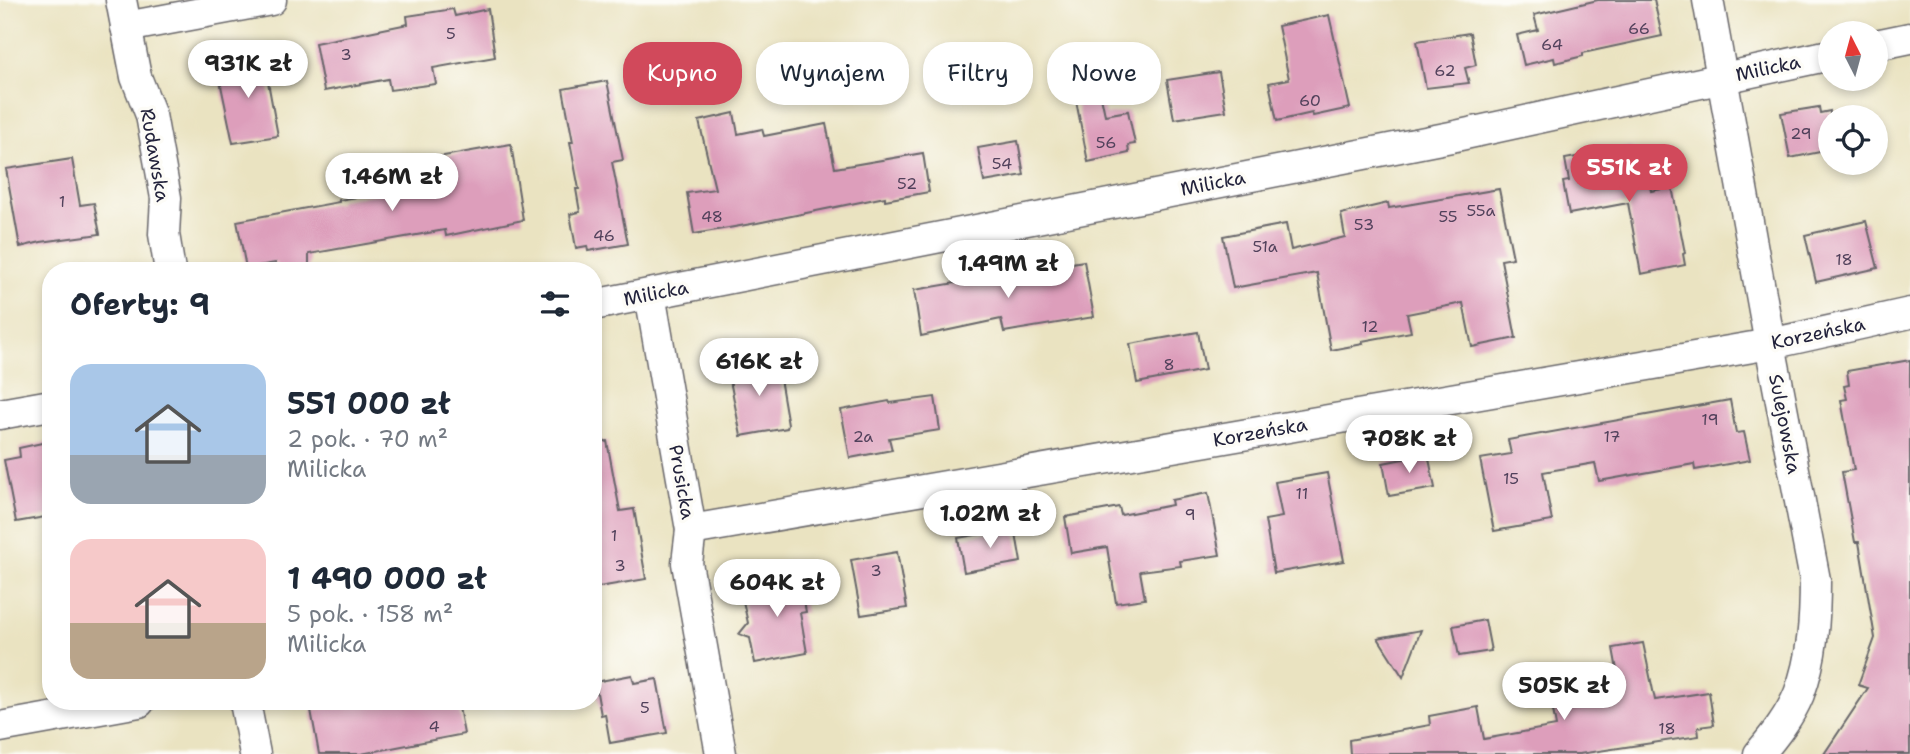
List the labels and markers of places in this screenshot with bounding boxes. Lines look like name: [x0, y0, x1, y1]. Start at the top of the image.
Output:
pin: 931K zł: [183, 41, 313, 100]
pin: 551K zł: [1564, 144, 1694, 204]
pin: 1.46M zł: [320, 154, 464, 213]
pin: 1.49M zł: [936, 240, 1080, 300]
pin: 616K zł: [694, 338, 824, 398]
pin: 708K zł: [1344, 416, 1474, 475]
pin: 1.02M zł: [918, 490, 1062, 550]
pin: 604K zł: [712, 560, 842, 619]
pin: 505K zł: [1499, 662, 1629, 722]

